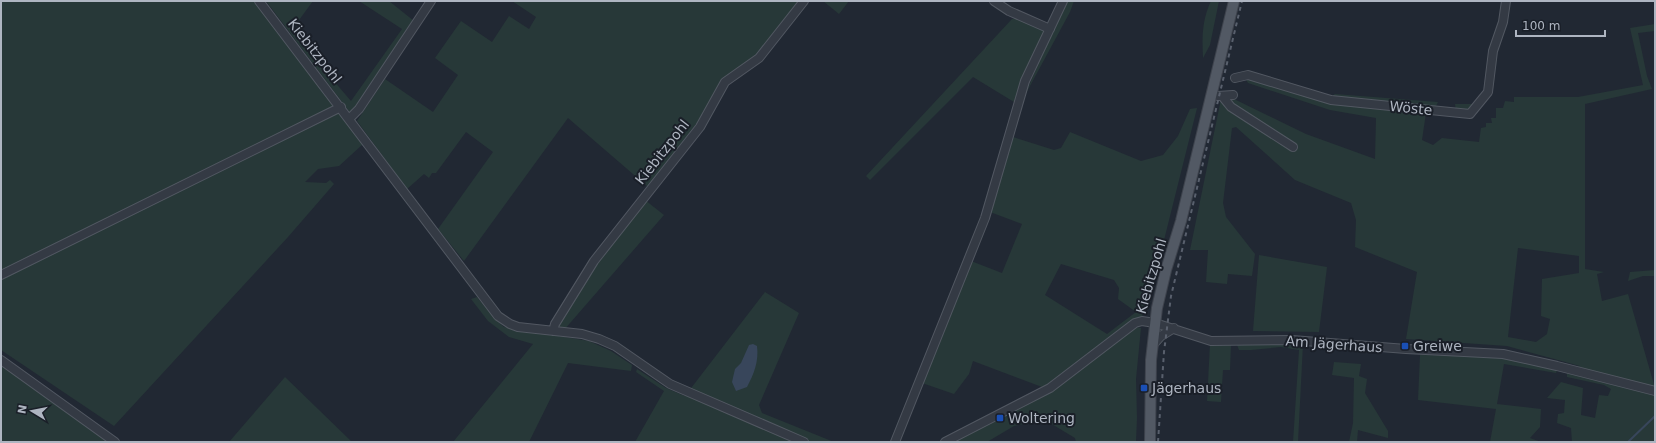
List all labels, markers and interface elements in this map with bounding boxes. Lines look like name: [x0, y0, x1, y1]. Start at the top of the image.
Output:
scale bar: [1516, 12, 1605, 38]
street label: Kiebitzpohl: [285, 16, 345, 86]
text: 100 m: [1522, 19, 1560, 33]
street label: Wöste: [1389, 98, 1433, 118]
street label: Kiebitzpohl: [632, 117, 692, 187]
street label: Kiebitzpohl: [1133, 237, 1169, 315]
street label: Am Jägerhaus: [1285, 333, 1383, 355]
place label: Greiwe: [1413, 338, 1462, 354]
marker: Greiwe: [1400, 341, 1410, 351]
place label: Jägerhaus: [1151, 380, 1221, 396]
marker: Jägerhaus: [1139, 383, 1149, 393]
north arrow: [12, 391, 52, 431]
text: N: [15, 404, 30, 415]
place label: Woltering: [1008, 410, 1075, 426]
marker: Woltering: [995, 413, 1005, 423]

